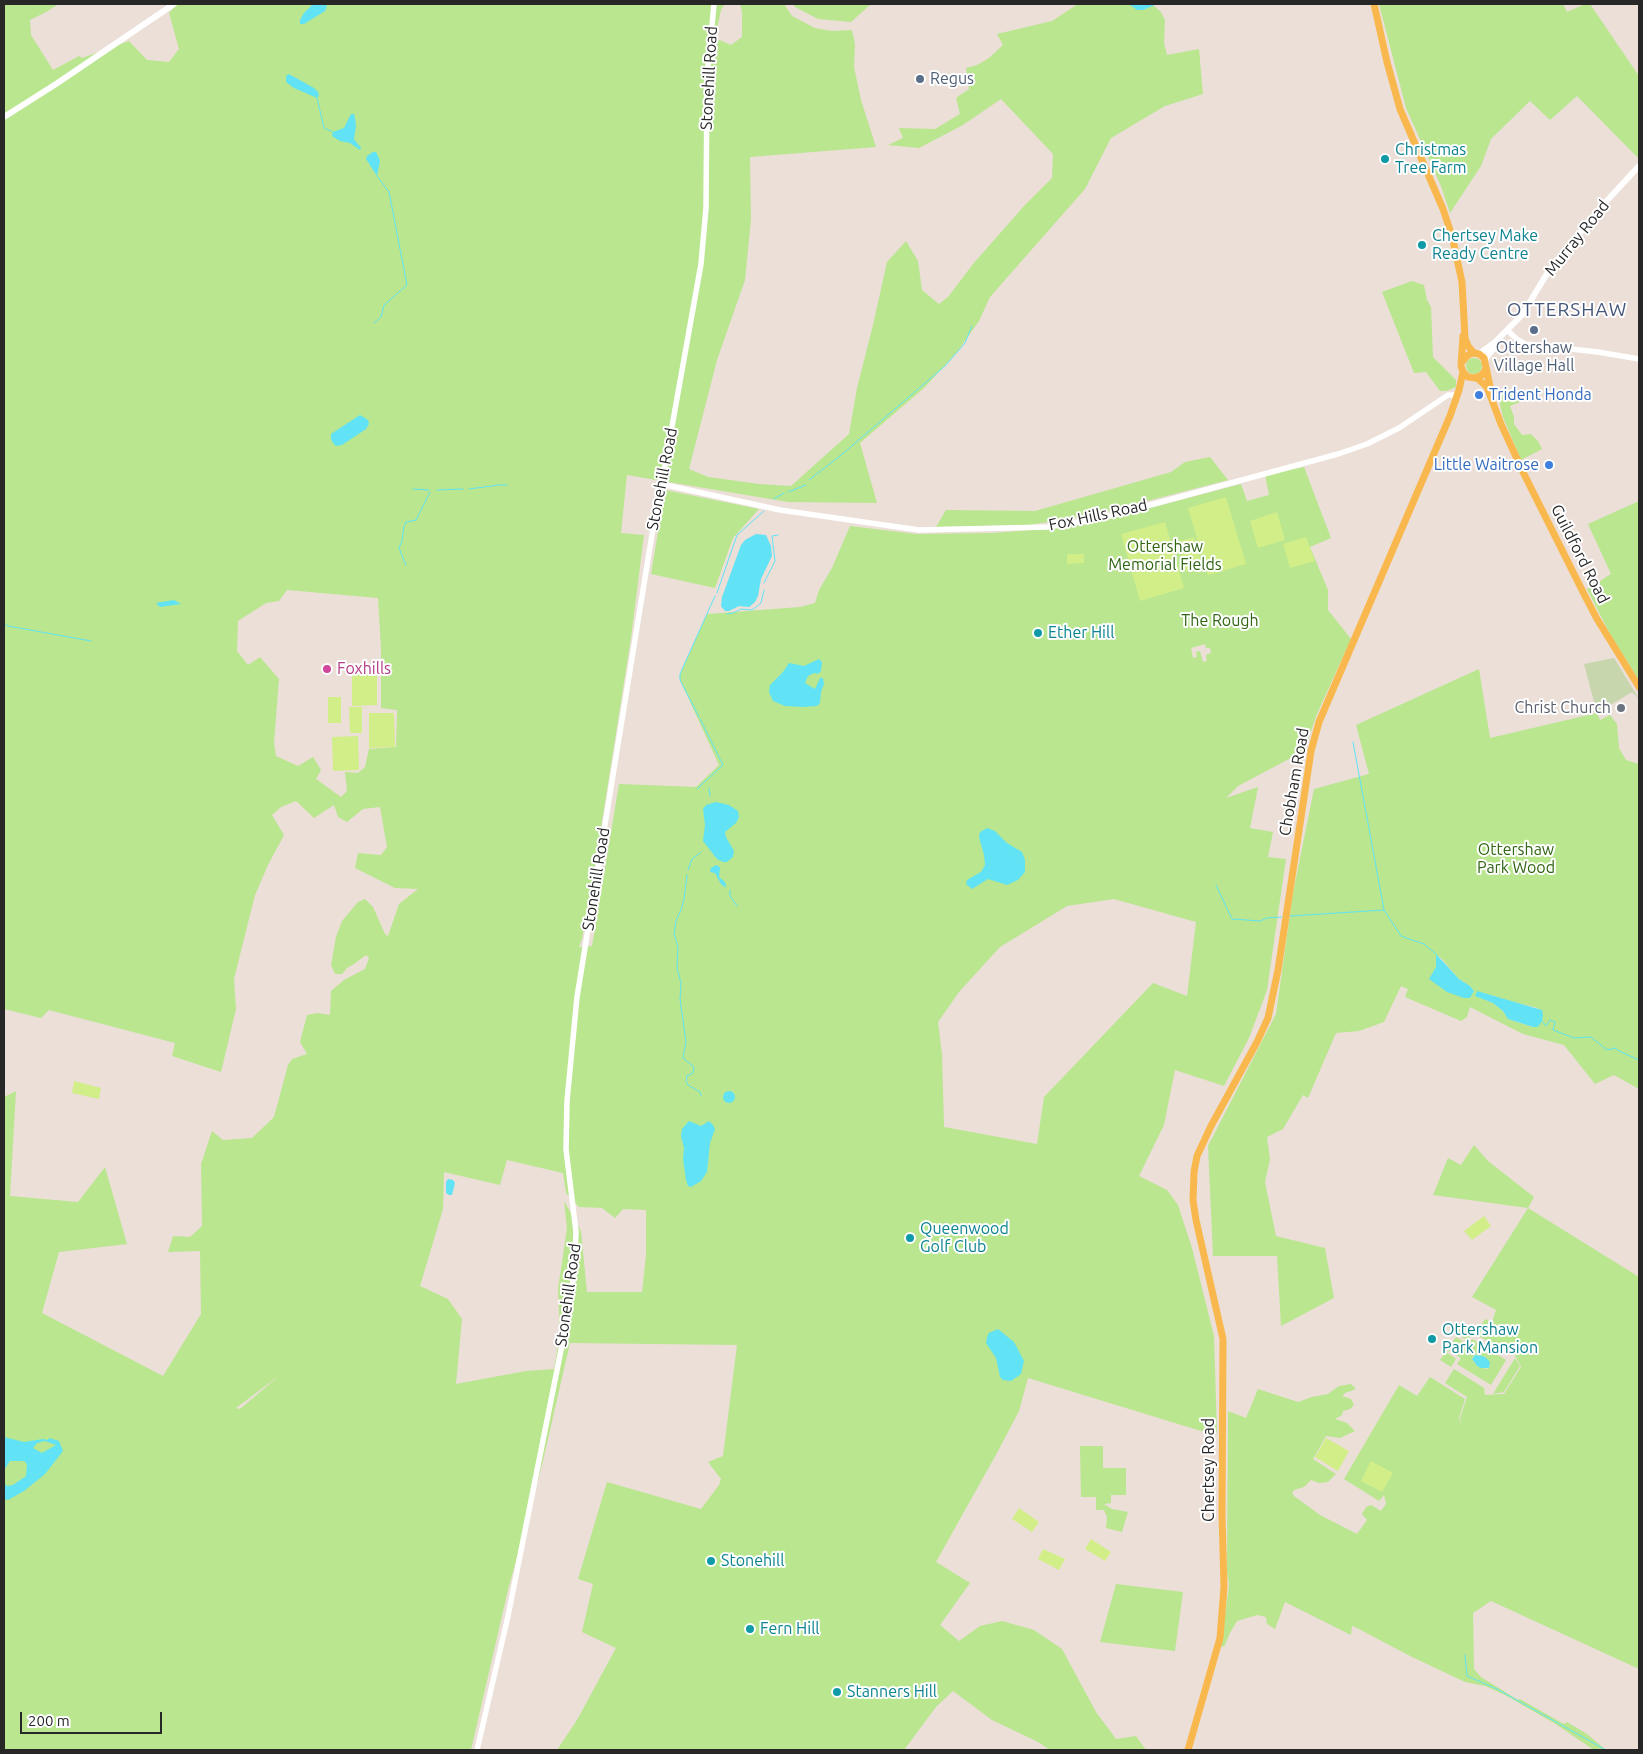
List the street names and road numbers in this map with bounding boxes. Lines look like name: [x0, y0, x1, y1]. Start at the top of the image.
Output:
street label: Stonehill Road: [697, 26, 721, 130]
street label: Murray Road: [1541, 196, 1613, 280]
street label: Stonehill Road: [643, 426, 681, 532]
street label: Fox Hills Road: [1047, 495, 1149, 535]
street label: Guildford Road: [1547, 501, 1613, 607]
street label: Chobham Road: [1275, 726, 1313, 838]
street label: Stonehill Road: [578, 826, 614, 932]
street label: Stonehill Road: [551, 1242, 585, 1348]
street label: Chertsey Road: [1199, 1418, 1219, 1522]

